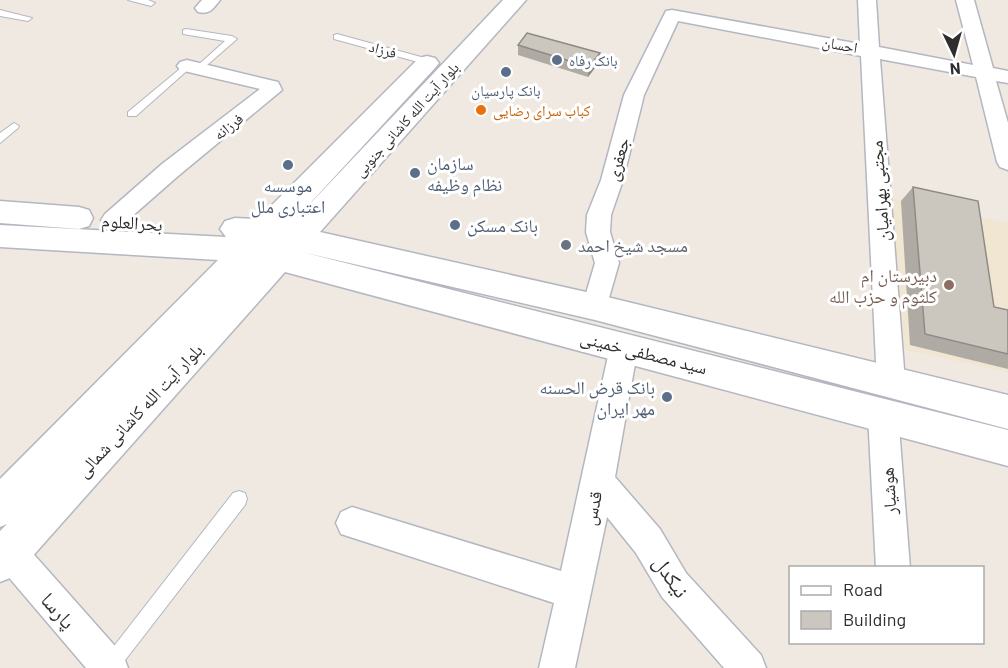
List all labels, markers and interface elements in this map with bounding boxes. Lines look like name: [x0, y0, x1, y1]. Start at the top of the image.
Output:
north arrow: [924, 24, 984, 84]
street label: احسان: [821, 32, 859, 58]
street label: فرزاد: [367, 37, 399, 62]
place label: بانک رفاه: [569, 51, 618, 70]
marker: بانک رفاه: [550, 53, 564, 67]
street label: بلوار آیت الله کاشانی جنوبی: [350, 58, 464, 181]
text: N: [949, 60, 961, 79]
marker: بانک پارسیان: [499, 65, 513, 79]
place label: بانک پارسیان: [471, 81, 541, 101]
place label: کباب سرای رضایی: [493, 101, 591, 121]
marker: کباب سرای رضایی: [474, 103, 488, 117]
street label: فرزانه: [210, 109, 247, 144]
street label: جعفری: [600, 135, 635, 184]
street label: مجتبی بهرامیان: [865, 140, 894, 242]
place label: سازمان نظام وظیفه: [427, 152, 502, 197]
marker: موسسه اعتباری ملل: [281, 158, 295, 172]
marker: سازمان نظام وظیفه: [408, 166, 422, 180]
place label: موسسه اعتباری ملل: [251, 174, 325, 218]
street label: بحرالعلوم: [100, 209, 163, 237]
place label: بانک مسکن: [467, 214, 538, 237]
marker: بانک مسکن: [448, 218, 462, 232]
place label: مسجد شیخ احمد: [578, 234, 688, 258]
marker: مسجد شیخ احمد: [559, 238, 573, 252]
place label: دبیرستان ام کلثوم و حزب الله: [829, 264, 938, 309]
marker: دبیرستان ام کلثوم و حزب الله: [942, 278, 956, 292]
street label: سید مصطفی خمینی: [578, 326, 710, 379]
street label: بلوار آیت الله کاشانی شمالی: [71, 338, 207, 482]
place label: بانک قرض الحسنه مهر ایران: [539, 376, 655, 420]
marker: بانک قرض الحسنه مهر ایران: [660, 390, 674, 404]
street label: هوشیار: [875, 467, 901, 516]
street label: قدس: [578, 489, 607, 527]
street label: نیکدل: [648, 550, 695, 602]
legend: [789, 566, 984, 644]
text: Road: [843, 578, 883, 600]
street label: پارسا: [36, 587, 81, 634]
text: Building: [843, 608, 906, 630]

